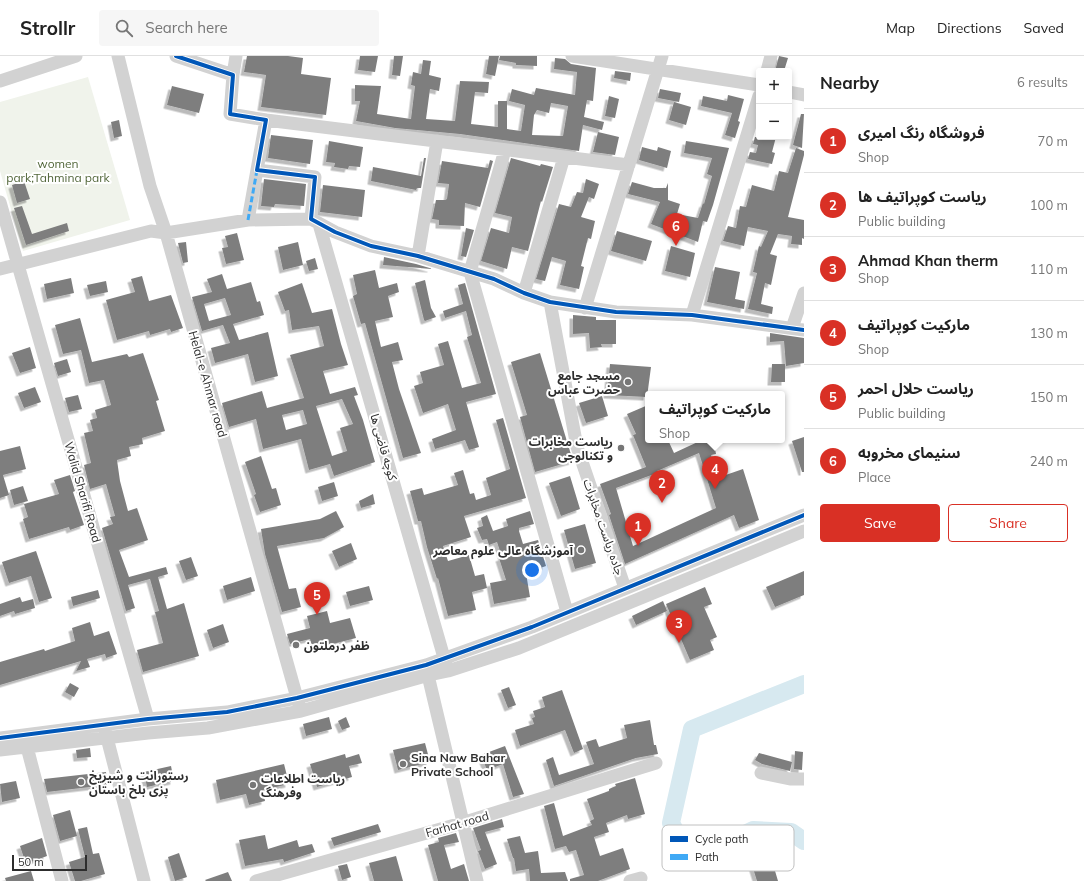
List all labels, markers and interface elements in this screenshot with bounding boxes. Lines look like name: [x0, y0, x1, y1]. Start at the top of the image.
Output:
search box: [99, 10, 379, 46]
text: Strollr: [20, 16, 75, 40]
icon: search: [113, 17, 135, 39]
text: Search here: [145, 18, 228, 37]
text: Map: [886, 19, 915, 37]
text: Directions: [937, 19, 1002, 37]
text: Saved: [1024, 19, 1064, 37]
map controls: [756, 68, 792, 140]
button: +: [756, 68, 792, 104]
text: Nearby: [820, 72, 879, 93]
text: 6 results: [1017, 74, 1068, 90]
button: −: [756, 104, 792, 140]
text: فروشگاه رنگ امیری: [858, 123, 984, 142]
text: 1: [829, 133, 837, 149]
text: 70 m: [1038, 133, 1068, 149]
text: Shop: [858, 149, 889, 165]
park label: women park;Tahmina park: [6, 156, 111, 185]
text: ریاست کوپراتیف ها: [858, 187, 987, 206]
text: 2: [829, 197, 837, 213]
text: 100 m: [1030, 197, 1068, 213]
pin: 6: [663, 213, 689, 246]
text: Public building: [858, 213, 946, 229]
text: Ahmad Khan therm: [858, 251, 998, 270]
text: 3: [829, 261, 837, 277]
text: 110 m: [1030, 261, 1068, 277]
text: Shop: [858, 270, 889, 286]
text: مارکیت کوپراتیف: [858, 315, 970, 334]
text: 4: [829, 325, 837, 341]
text: 130 m: [1030, 325, 1068, 341]
street label: Helal-e Ahmar road: [186, 329, 230, 439]
text: Shop: [858, 341, 889, 357]
place label: مسجد جامع حضرت عباس: [548, 368, 620, 397]
marker: مسجد جامع حضرت عباس: [623, 377, 633, 387]
text: ریاست حلال احمر: [858, 379, 974, 398]
text: 5: [829, 389, 837, 405]
text: 150 m: [1030, 389, 1068, 405]
popup: [645, 391, 785, 443]
text: مارکیت کوپراتیف: [659, 399, 771, 418]
text: Public building: [858, 405, 946, 421]
street label: کوچه قاضی ها: [366, 412, 401, 483]
text: Shop: [659, 425, 690, 441]
place label: ریاست مخابرات و تکنالوجی: [529, 434, 613, 463]
street label: Walid Sharifi Road: [61, 440, 105, 544]
marker: ریاست مخابرات و تکنالوجی: [616, 443, 626, 453]
text: سنیمای مخروبه: [858, 443, 961, 462]
text: 6: [829, 453, 837, 469]
text: 240 m: [1030, 453, 1068, 469]
pin: 4: [702, 456, 728, 489]
text: Place: [858, 469, 891, 485]
pin: 2: [649, 470, 675, 503]
street label: جاده ریاست مخابرات: [580, 477, 628, 577]
button: Save: [820, 504, 940, 542]
button: Share: [948, 504, 1068, 542]
pin: 1: [625, 513, 651, 546]
place label: آموزشگاه عالی علوم معاصر: [432, 543, 574, 560]
marker: آموزشگاه عالی علوم معاصر: [576, 545, 586, 555]
your location: [522, 560, 542, 580]
pin: 5: [304, 582, 330, 615]
pin: 3: [666, 610, 692, 643]
place label: ظفر درملتون: [304, 638, 370, 653]
marker: ظفر درملتون: [291, 640, 301, 650]
place label: Sina Naw Bahar Private School: [411, 750, 506, 779]
marker: Sina Naw Bahar Private School: [398, 759, 408, 769]
place label: رستورانت و شیریخ پزی بلخ باستان: [89, 768, 189, 799]
place label: ریاست اطلاعات وفرهنگ: [261, 771, 345, 800]
marker: رستورانت و شیریخ پزی بلخ باستان: [76, 777, 86, 787]
marker: ریاست اطلاعات وفرهنگ: [248, 780, 258, 790]
street label: Farhat road: [424, 808, 490, 840]
legend: [662, 825, 794, 871]
text: Cycle path: [695, 832, 748, 846]
text: Path: [695, 850, 719, 864]
scale bar: [12, 853, 87, 872]
text: 50 m: [18, 855, 44, 869]

